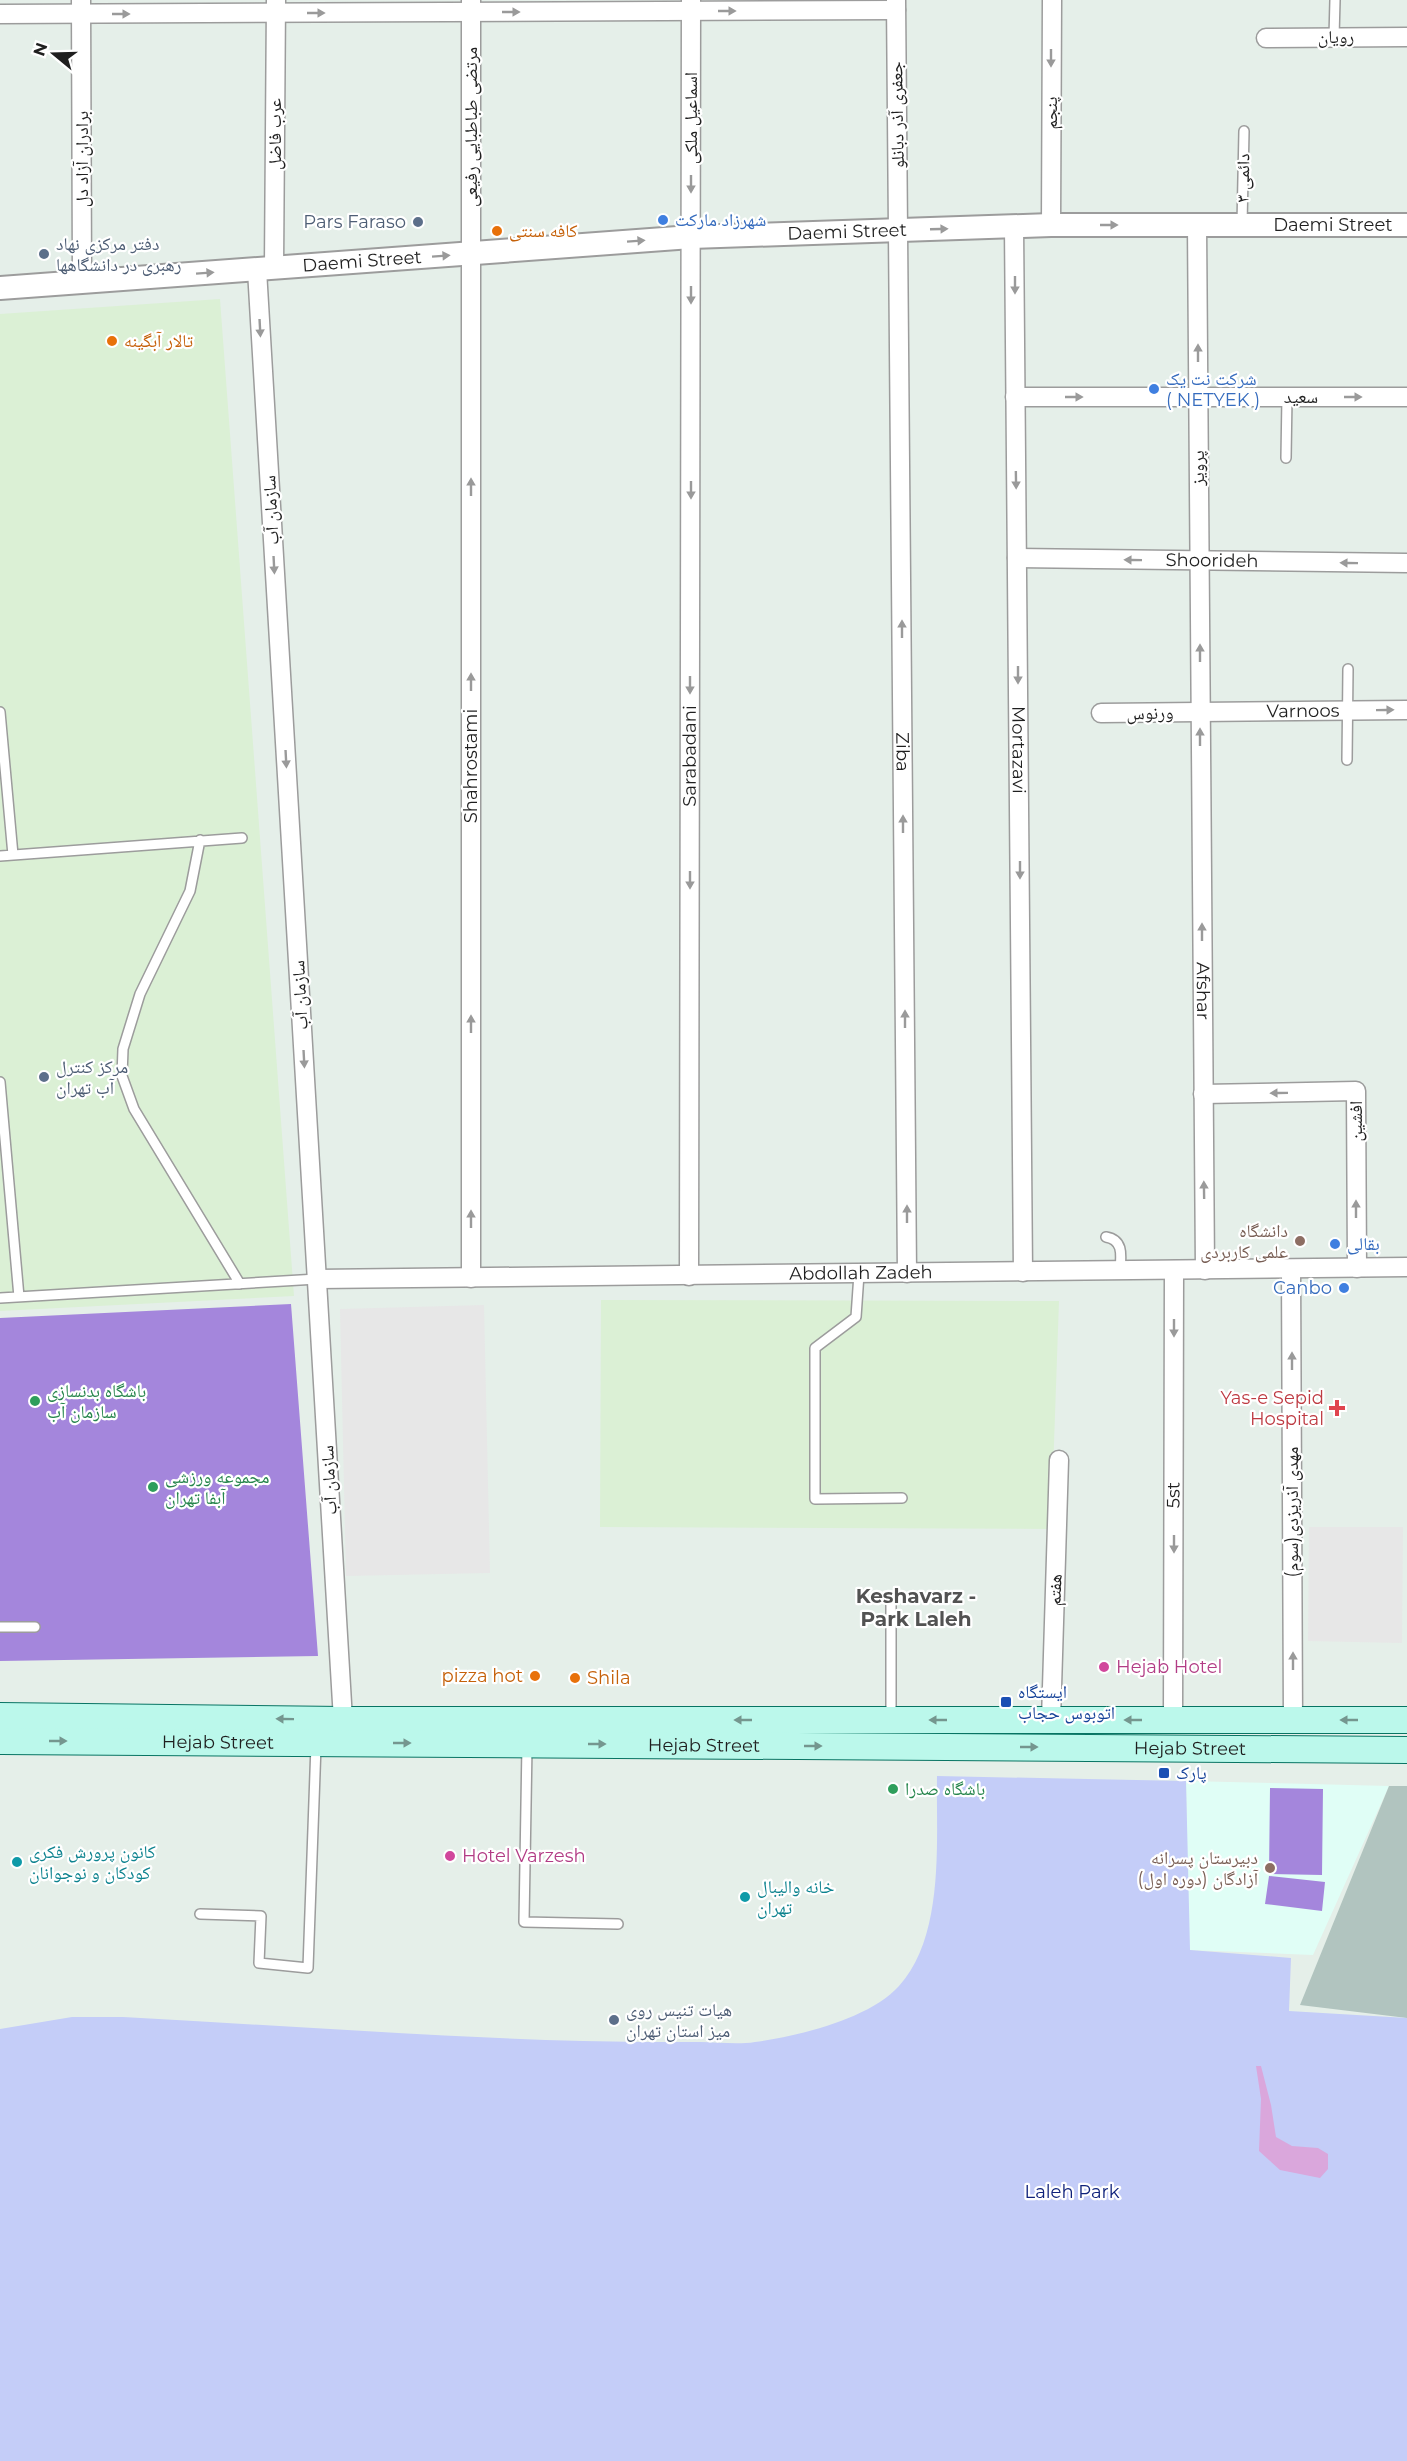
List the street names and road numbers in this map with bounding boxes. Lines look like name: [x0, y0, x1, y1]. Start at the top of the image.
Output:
street label: رویان: [1318, 26, 1354, 48]
street label: مرتضی طباطبایی رفیعی: [460, 47, 482, 207]
street label: جعفری آذر دبانلو: [885, 61, 909, 169]
street label: اسماعیل ملکی: [680, 72, 702, 164]
street label: پنجم: [1040, 97, 1063, 129]
street label: عرب فاضل: [264, 98, 286, 170]
street label: برادران آزاد دل: [71, 111, 93, 207]
street label: دائمی ۳: [1232, 153, 1254, 203]
street label: Daemi Street: [1273, 214, 1393, 236]
street label: Daemi Street: [787, 219, 907, 245]
street label: Daemi Street: [302, 246, 422, 277]
street label: سعید: [1284, 386, 1318, 408]
street label: پرویز: [1187, 450, 1209, 487]
street label: سازمان آب: [258, 475, 284, 545]
street label: Shoorideh: [1165, 549, 1259, 572]
street label: Varnoos: [1266, 700, 1340, 722]
street label: ورنوس: [1126, 702, 1174, 724]
street label: Sarabadani: [679, 705, 701, 807]
street label: Mortazavi: [1007, 706, 1030, 794]
street label: Shahrostami: [460, 709, 482, 823]
street label: Ziba: [891, 732, 914, 772]
street label: سازمان آب: [287, 960, 313, 1030]
street label: Afshar: [1192, 962, 1214, 1020]
street label: افشین: [1345, 1101, 1367, 1141]
street label: Abdollah Zadeh: [789, 1261, 933, 1285]
street label: سازمان آب: [316, 1445, 342, 1515]
street label: مهدی آذریزدی(سوم): [1281, 1446, 1304, 1578]
street label: 5st: [1162, 1482, 1185, 1508]
street label: هفتم: [1043, 1574, 1068, 1606]
street label: Hejab Street: [162, 1731, 274, 1754]
street label: Hejab Street: [648, 1734, 760, 1757]
street label: Hejab Street: [1134, 1737, 1246, 1760]

